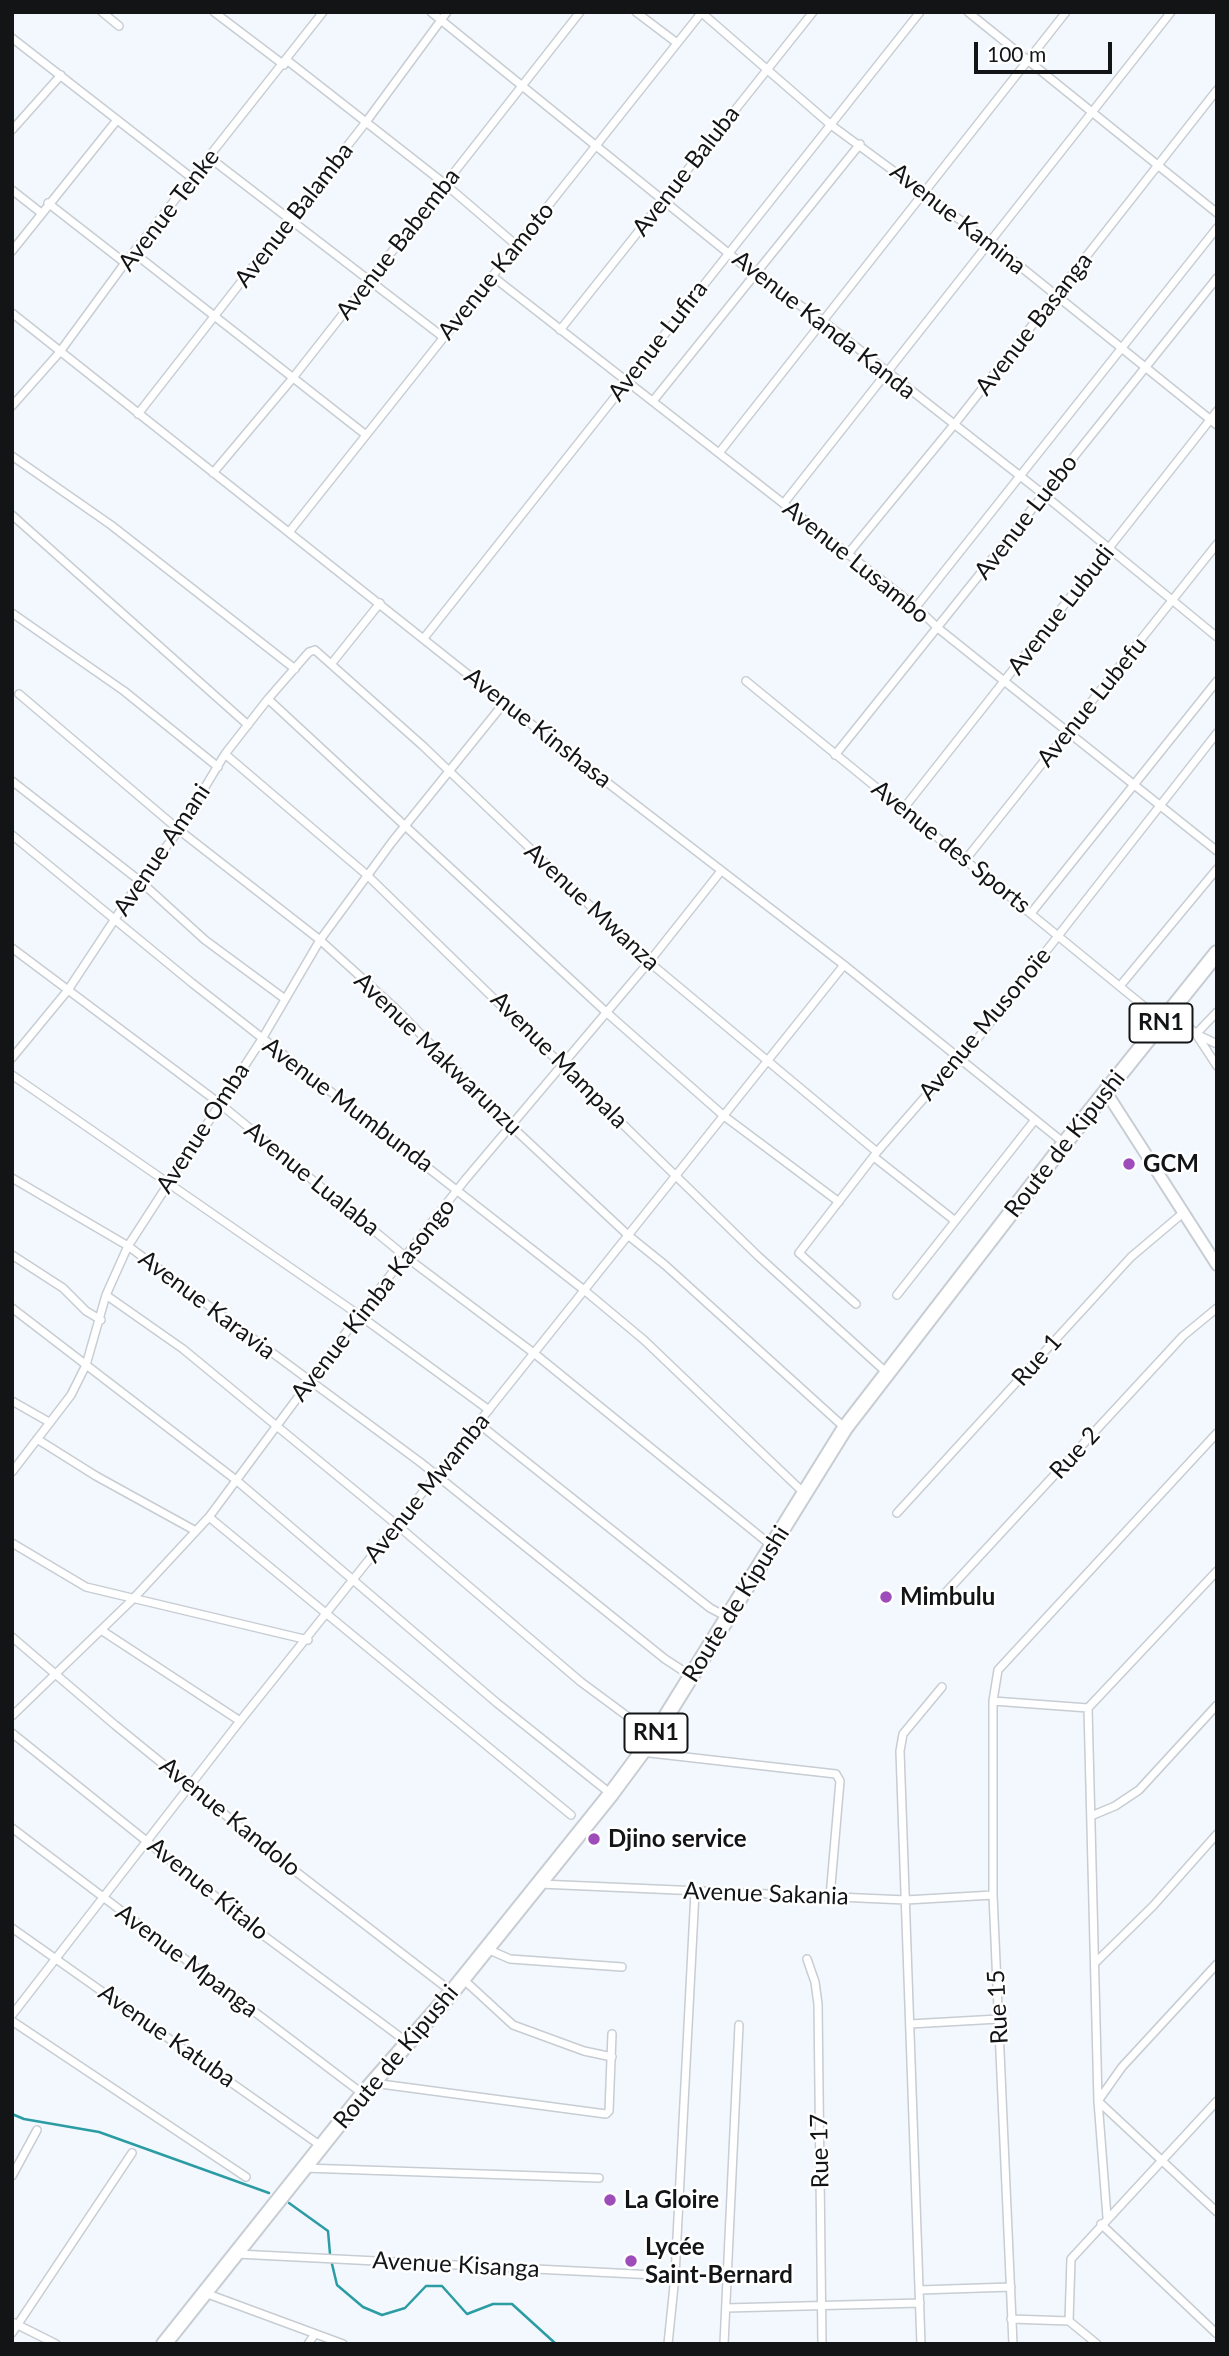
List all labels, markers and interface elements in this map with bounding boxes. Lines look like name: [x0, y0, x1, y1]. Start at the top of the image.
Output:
scale bar: [977, 28, 1115, 72]
text: 100 m: [987, 41, 1046, 66]
street label: Avenue Baluba: [626, 100, 746, 242]
street label: Avenue Balamba: [229, 137, 359, 293]
street label: Avenue Tenke: [112, 143, 226, 277]
street label: Avenue Kamina: [884, 157, 1032, 281]
street label: Avenue Babemba: [330, 163, 466, 325]
street label: Avenue Kamoto: [432, 196, 560, 346]
street label: Avenue Kanda Kanda: [727, 244, 921, 406]
street label: Avenue Basanga: [969, 247, 1099, 401]
street label: Avenue Lufira: [602, 275, 714, 407]
street label: Avenue Luebo: [968, 449, 1084, 585]
street label: Avenue Lusambo: [777, 494, 935, 630]
street label: Avenue Lubudi: [1001, 539, 1121, 681]
street label: Avenue Lubefu: [1031, 631, 1153, 773]
street label: Avenue Kinshasa: [459, 662, 617, 794]
street label: Avenue des Sports: [866, 774, 1036, 920]
street label: Avenue Amani: [107, 779, 217, 921]
street label: Avenue Mwanza: [518, 837, 666, 977]
street label: Avenue Musonoïe: [913, 942, 1057, 1106]
street label: Avenue Makwarunzu: [348, 967, 528, 1141]
street label: Avenue Mampala: [484, 985, 634, 1135]
road number: RN1: [1130, 1004, 1192, 1042]
street label: Avenue Mumbunda: [257, 1031, 439, 1179]
street label: Avenue Omba: [150, 1057, 256, 1199]
street label: Route de Kipushi: [999, 1065, 1131, 1223]
street label: Avenue Lualaba: [239, 1116, 385, 1242]
place label: GCM: [1143, 1150, 1199, 1178]
marker: GCM: [1121, 1156, 1137, 1172]
street label: Avenue Kimba Kasongo: [285, 1193, 461, 1407]
street label: Avenue Karavia: [133, 1244, 281, 1366]
street label: Rue 1: [1006, 1328, 1068, 1392]
street label: Avenue Mwamba: [358, 1408, 496, 1568]
street label: Rue 2: [1044, 1421, 1106, 1485]
street label: Route de Kipushi: [676, 1521, 796, 1687]
place label: Mimbulu: [900, 1583, 995, 1611]
marker: Mimbulu: [878, 1589, 894, 1605]
road number: RN1: [624, 1714, 688, 1752]
street label: Avenue Kandolo: [154, 1751, 306, 1883]
place label: Djino service: [608, 1825, 747, 1853]
marker: Djino service: [586, 1831, 602, 1847]
street label: Avenue Kitalo: [142, 1832, 274, 1946]
street label: Avenue Sakania: [683, 1877, 849, 1911]
street label: Avenue Mpanga: [110, 1898, 264, 2024]
street label: Rue 15: [982, 1969, 1014, 2045]
street label: Avenue Katuba: [93, 1978, 241, 2094]
street label: Route de Kipushi: [327, 1979, 465, 2135]
street label: Rue 17: [805, 2113, 835, 2189]
place label: La Gloire: [624, 2186, 719, 2214]
marker: La Gloire: [602, 2192, 618, 2208]
place label: Lycée Saint-Bernard: [645, 2233, 793, 2289]
street label: Avenue Kisanga: [372, 2246, 540, 2284]
marker: Lycée Saint-Bernard: [623, 2253, 639, 2269]

